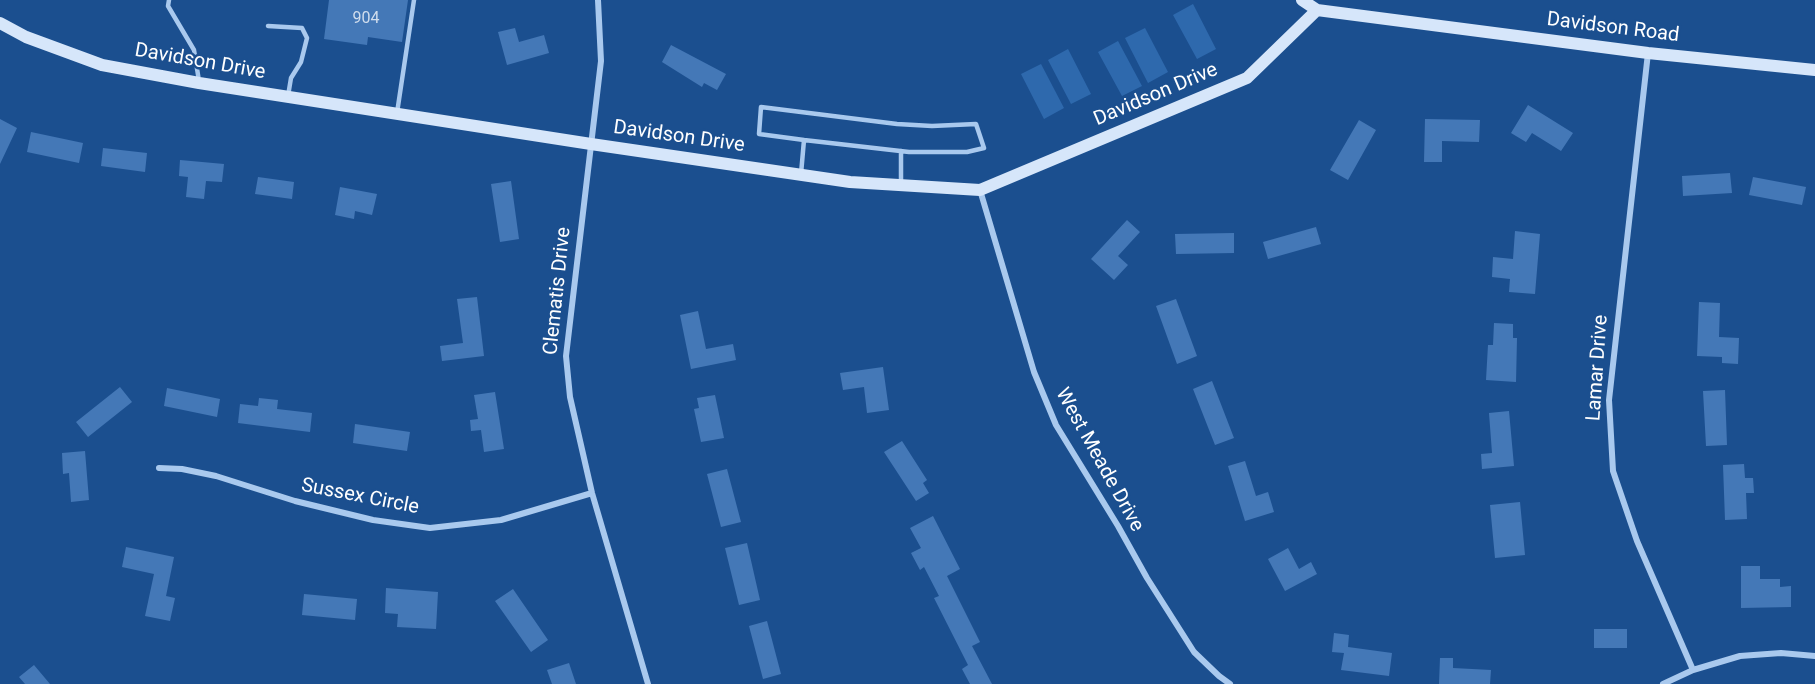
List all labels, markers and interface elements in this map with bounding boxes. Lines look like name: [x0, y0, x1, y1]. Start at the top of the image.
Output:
street label: Davidson Road: [1545, 8, 1681, 48]
house number: 904: [353, 9, 379, 29]
street label: Davidson Drive: [133, 39, 267, 85]
street label: Davidson Drive: [1090, 58, 1222, 132]
street label: Davidson Drive: [612, 116, 746, 158]
street label: Clematis Drive: [539, 226, 577, 356]
street label: Lamar Drive: [1582, 314, 1614, 422]
street label: West Meade Drive: [1050, 384, 1148, 536]
street label: Sussex Circle: [299, 474, 421, 520]

